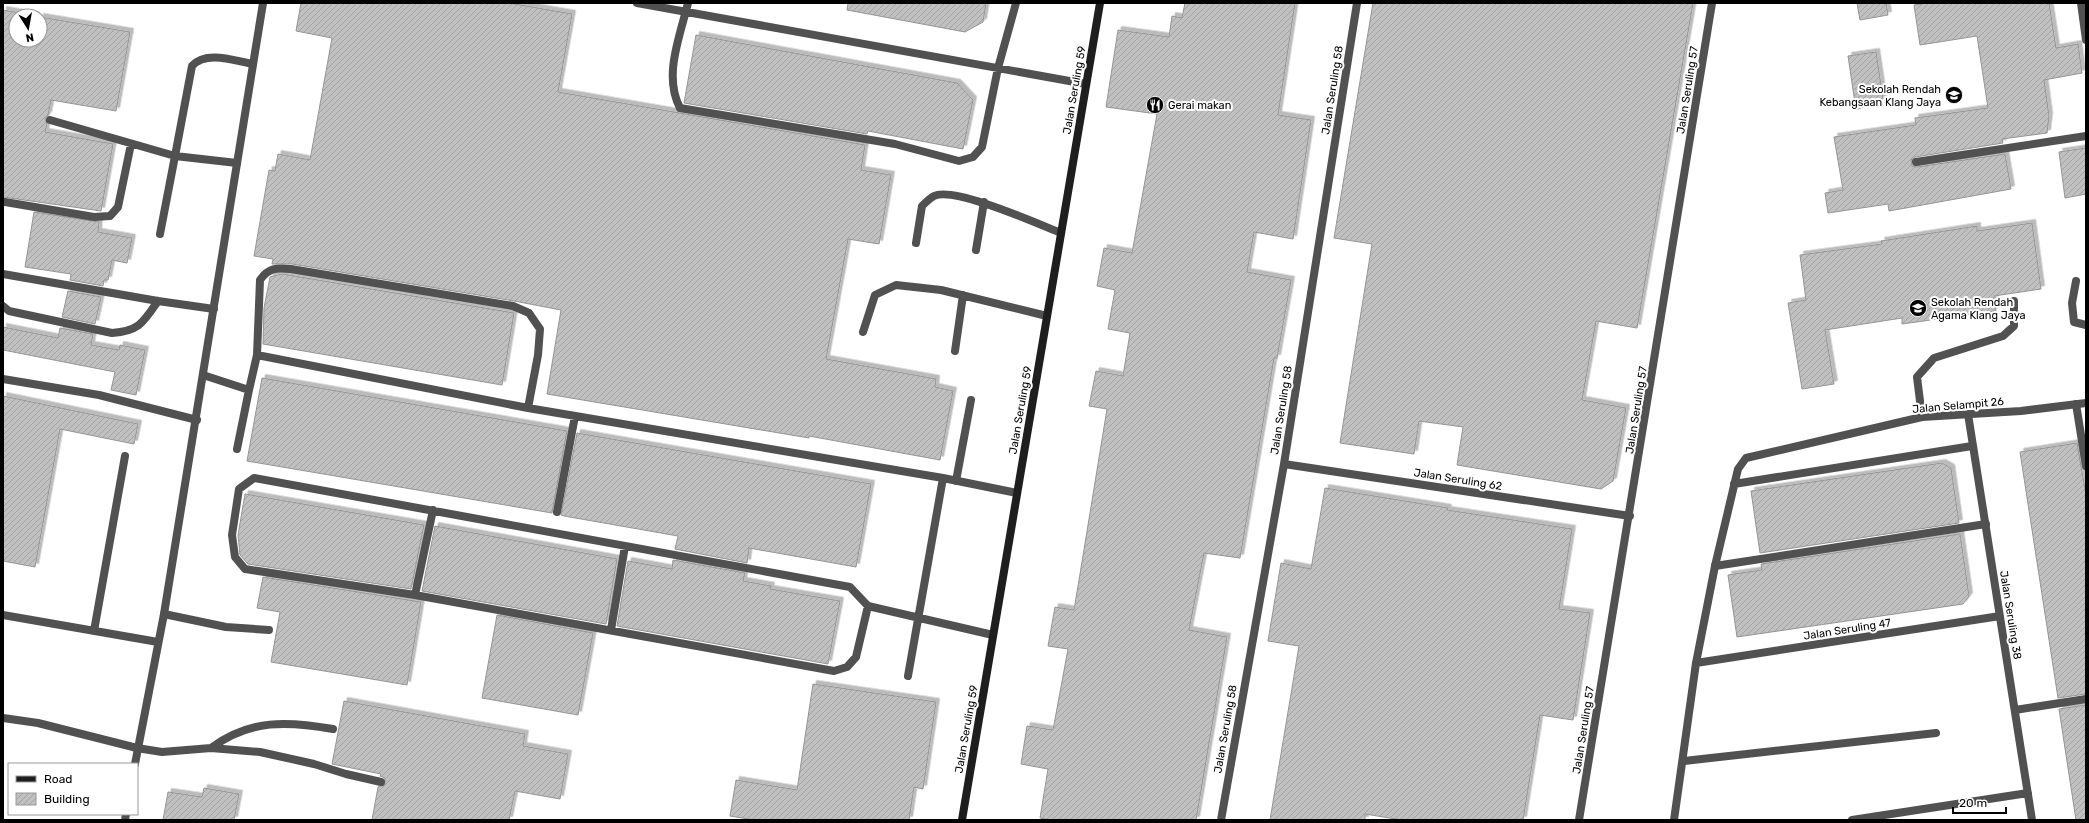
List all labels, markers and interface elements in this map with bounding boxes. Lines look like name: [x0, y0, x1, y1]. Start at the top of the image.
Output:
north arrow: [8, 8, 48, 48]
text: N: [25, 30, 35, 44]
street label: Jalan Seruling 59: [1060, 45, 1089, 135]
street label: Jalan Seruling 58: [1319, 45, 1346, 135]
street label: Jalan Seruling 57: [1674, 45, 1701, 135]
place label: Sekolah Rendah Kebangsaan Klang Jaya: [1819, 83, 1941, 109]
school or university icon: Sekolah Rendah Kebangsaan Klang Jaya: [1944, 85, 1964, 105]
restaurant icon: Gerai makan: [1145, 95, 1165, 115]
place label: Gerai makan: [1168, 99, 1231, 112]
place label: Sekolah Rendah Agama Klang Jaya: [1931, 296, 2026, 322]
school or university icon: Sekolah Rendah Agama Klang Jaya: [1908, 298, 1928, 318]
street label: Jalan Seruling 59: [1006, 365, 1035, 455]
street label: Jalan Seruling 58: [1268, 365, 1295, 455]
street label: Jalan Seruling 57: [1623, 365, 1650, 455]
street label: Jalan Selampit 26: [1912, 395, 2005, 416]
street label: Jalan Seruling 62: [1413, 466, 1503, 493]
street label: Jalan Seruling 38: [1997, 570, 2024, 660]
street label: Jalan Seruling 47: [1802, 616, 1892, 643]
street label: Jalan Seruling 59: [952, 684, 981, 774]
street label: Jalan Seruling 58: [1211, 684, 1240, 774]
street label: Jalan Seruling 57: [1570, 685, 1597, 775]
legend: [8, 763, 138, 815]
text: Road: [44, 772, 72, 786]
scale bar: [1953, 789, 2006, 815]
text: Building: [44, 792, 90, 806]
text: 20 m: [1959, 796, 1987, 810]

